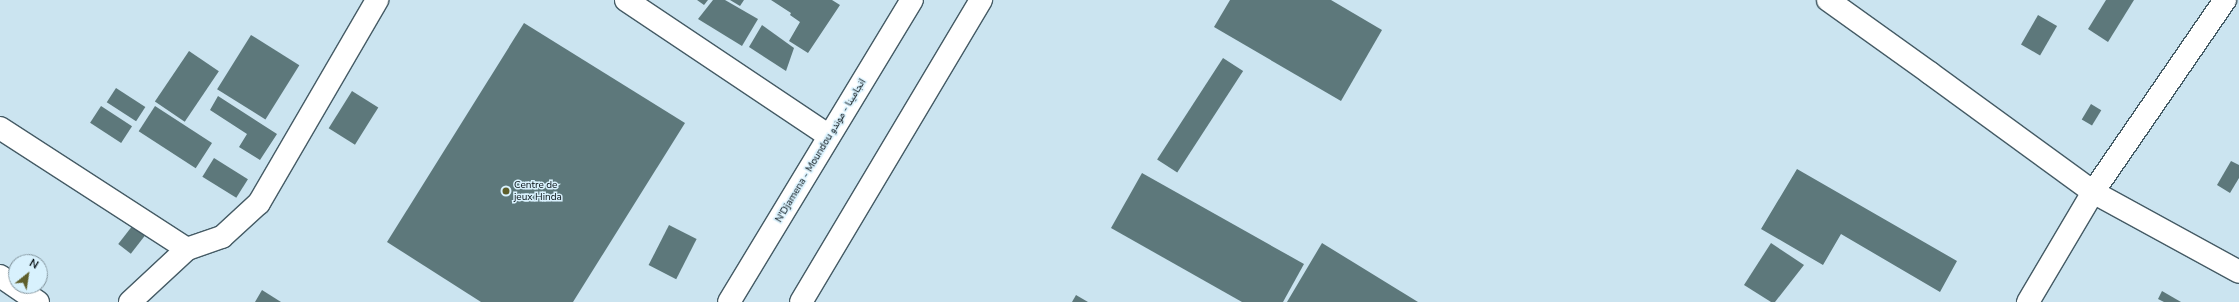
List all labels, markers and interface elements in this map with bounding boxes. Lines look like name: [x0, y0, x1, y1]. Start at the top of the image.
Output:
street label: N'Djamena - Moundou انجامينا - موندو: [773, 77, 869, 225]
place label: Centre de jeux Hinda: [514, 179, 562, 202]
marker: Centre de jeux Hinda: [501, 186, 511, 196]
north arrow: [8, 254, 48, 294]
text: N: [26, 255, 41, 273]

